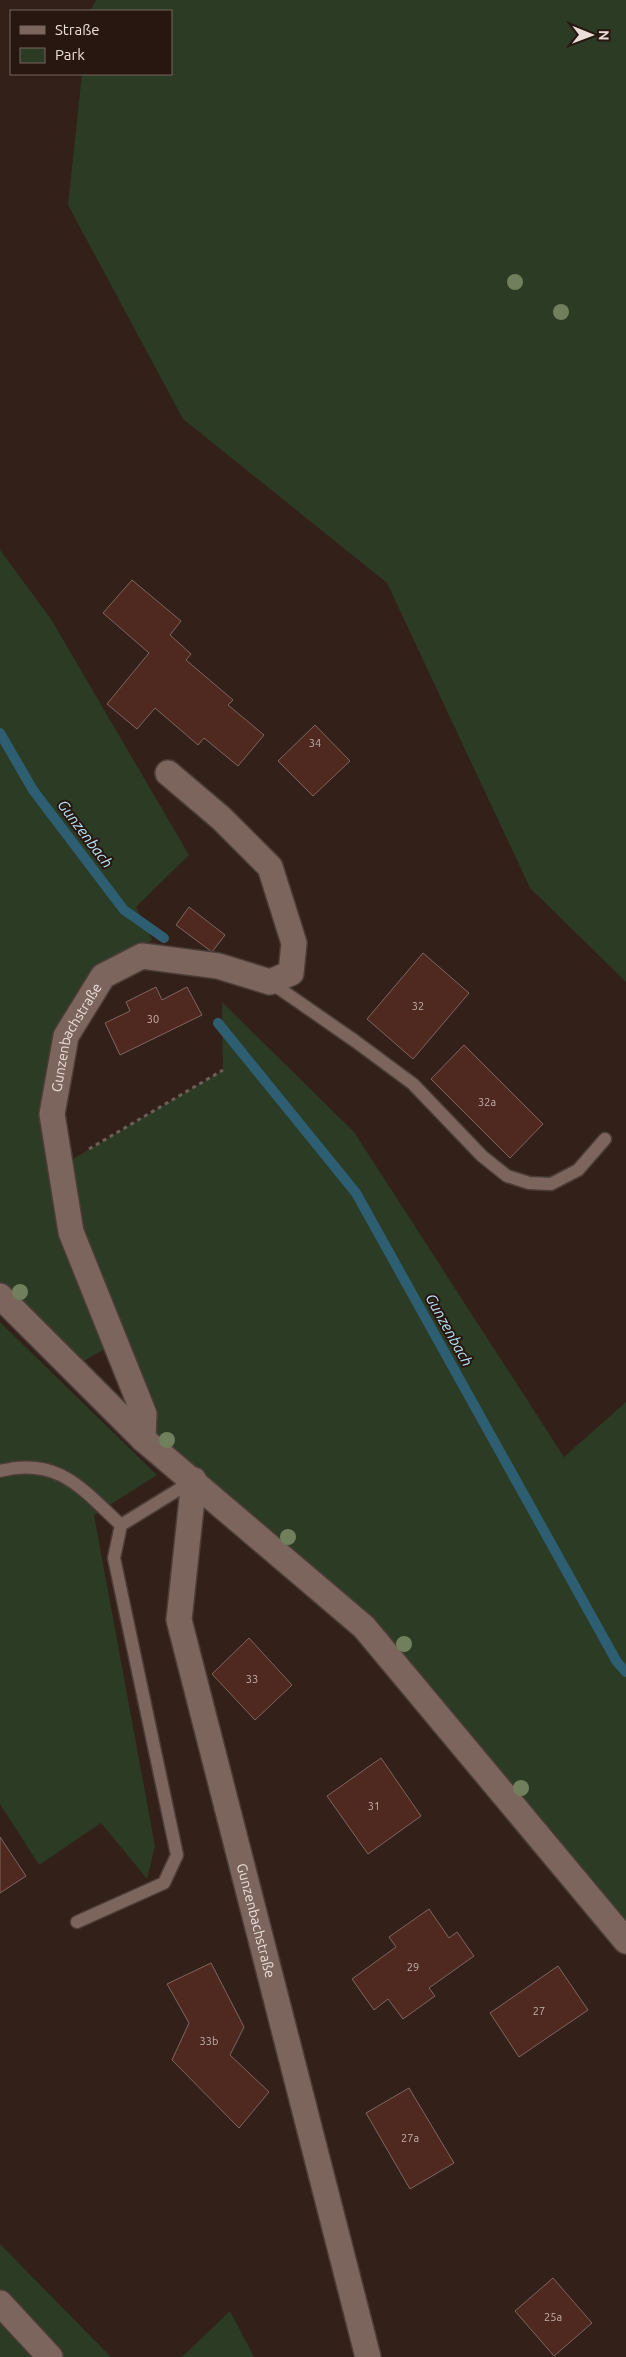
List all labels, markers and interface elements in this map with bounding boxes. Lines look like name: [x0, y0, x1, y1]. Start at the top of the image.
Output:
legend: [10, 10, 172, 75]
north arrow: [566, 10, 616, 60]
text: Straße: [55, 21, 99, 38]
text: N: [596, 30, 612, 41]
text: Park: [55, 46, 85, 63]
house number: 34: [309, 737, 321, 749]
water label: Gunzenbach: [54, 796, 116, 871]
street label: Gunzenbachstraße: [48, 980, 105, 1093]
house number: 32: [412, 1000, 424, 1012]
house number: 30: [147, 1013, 159, 1025]
house number: 32a: [478, 1096, 496, 1108]
water label: Gunzenbach: [422, 1290, 476, 1369]
house number: 33: [246, 1673, 258, 1685]
house number: 31: [368, 1800, 380, 1812]
street label: Gunzenbachstraße: [234, 1862, 278, 1979]
house number: 29: [407, 1961, 419, 1973]
house number: 27: [533, 2005, 545, 2017]
house number: 33b: [200, 2035, 218, 2047]
house number: 27a: [401, 2132, 419, 2144]
house number: 25a: [544, 2311, 562, 2323]

